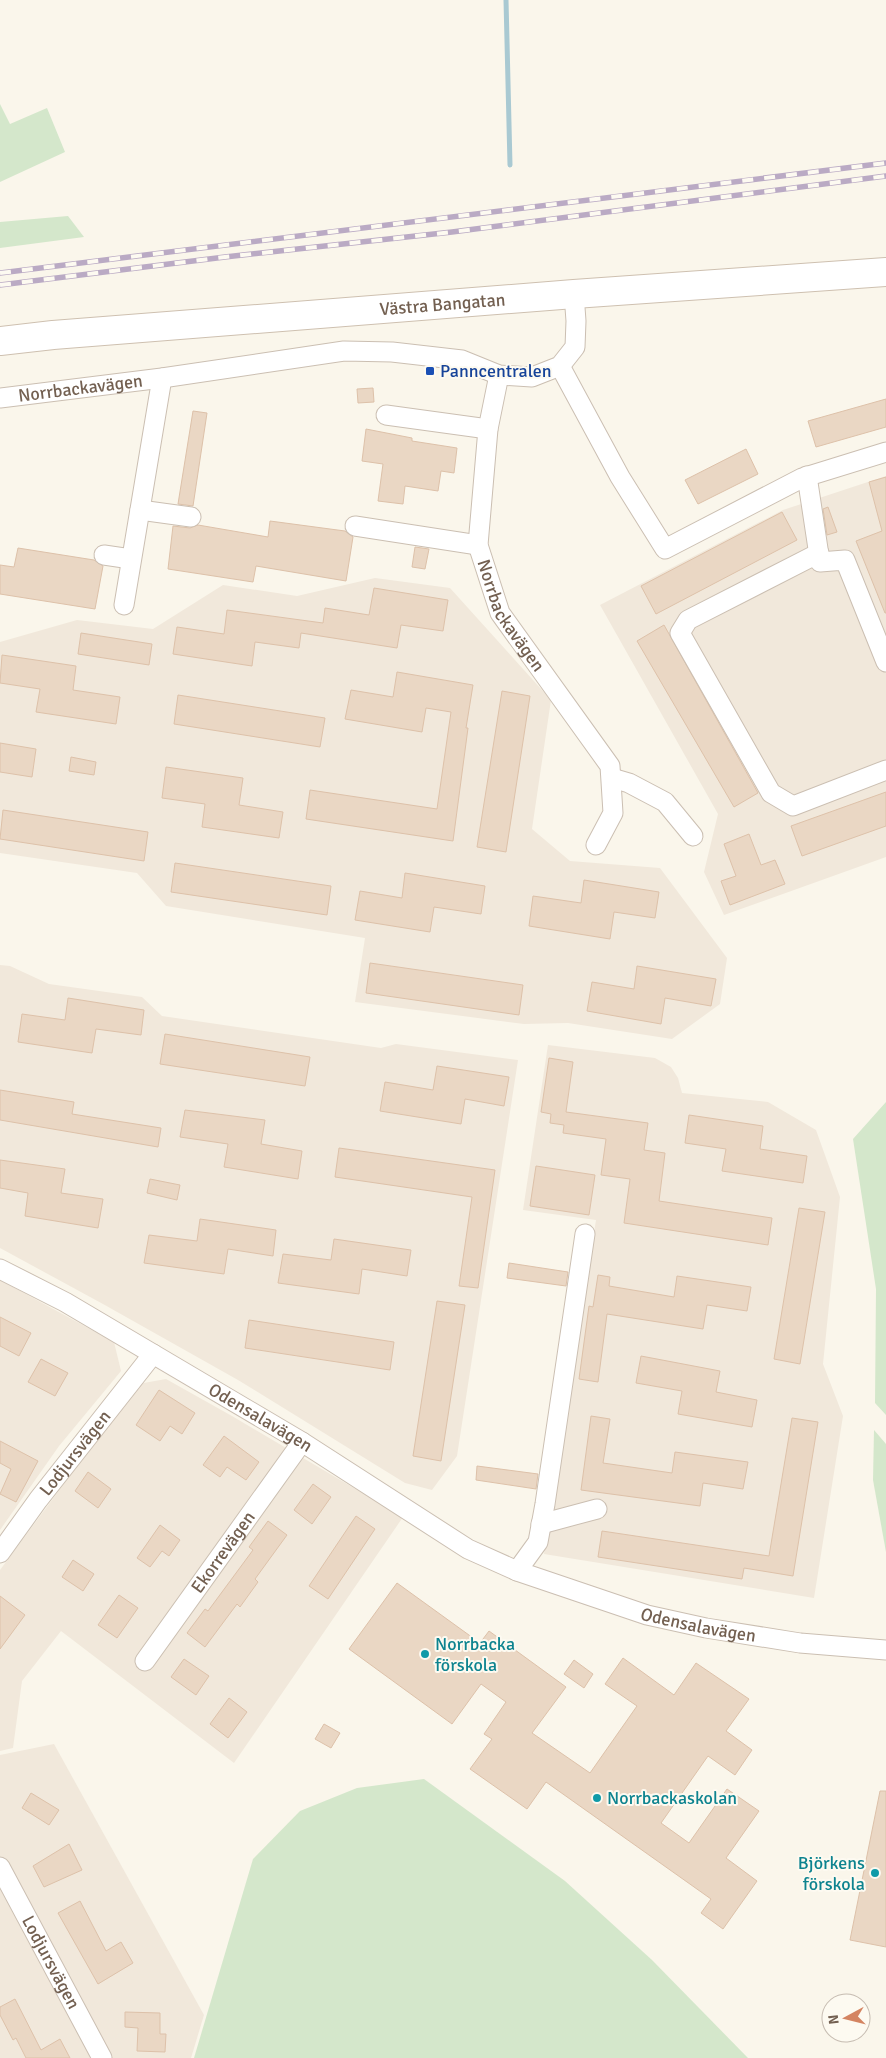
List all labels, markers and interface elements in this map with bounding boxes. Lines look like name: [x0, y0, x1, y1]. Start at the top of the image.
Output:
street label: Västra Bangatan: [379, 288, 506, 320]
place label: Panncentralen: [440, 360, 552, 382]
marker: Panncentralen: [424, 365, 436, 377]
street label: Norrbackavägen: [17, 369, 144, 407]
street label: Norrbackavägen: [472, 557, 550, 676]
street label: Odensalavägen: [205, 1378, 317, 1457]
street label: Lodjursvägen: [35, 1406, 115, 1500]
street label: Ekorrevägen: [186, 1507, 260, 1597]
street label: Odensalavägen: [638, 1603, 758, 1647]
place label: Norrbacka förskola: [435, 1633, 515, 1676]
marker: Norrbacka förskola: [419, 1648, 431, 1660]
place label: Norrbackaskolan: [607, 1787, 737, 1809]
marker: Norrbackaskolan: [591, 1792, 603, 1804]
place label: Björkens förskola: [798, 1852, 865, 1895]
marker: Björkens förskola: [869, 1867, 881, 1879]
street label: Lodjursvägen: [17, 1912, 85, 2013]
north arrow: [821, 1993, 871, 2043]
text: N: [825, 2014, 843, 2025]

